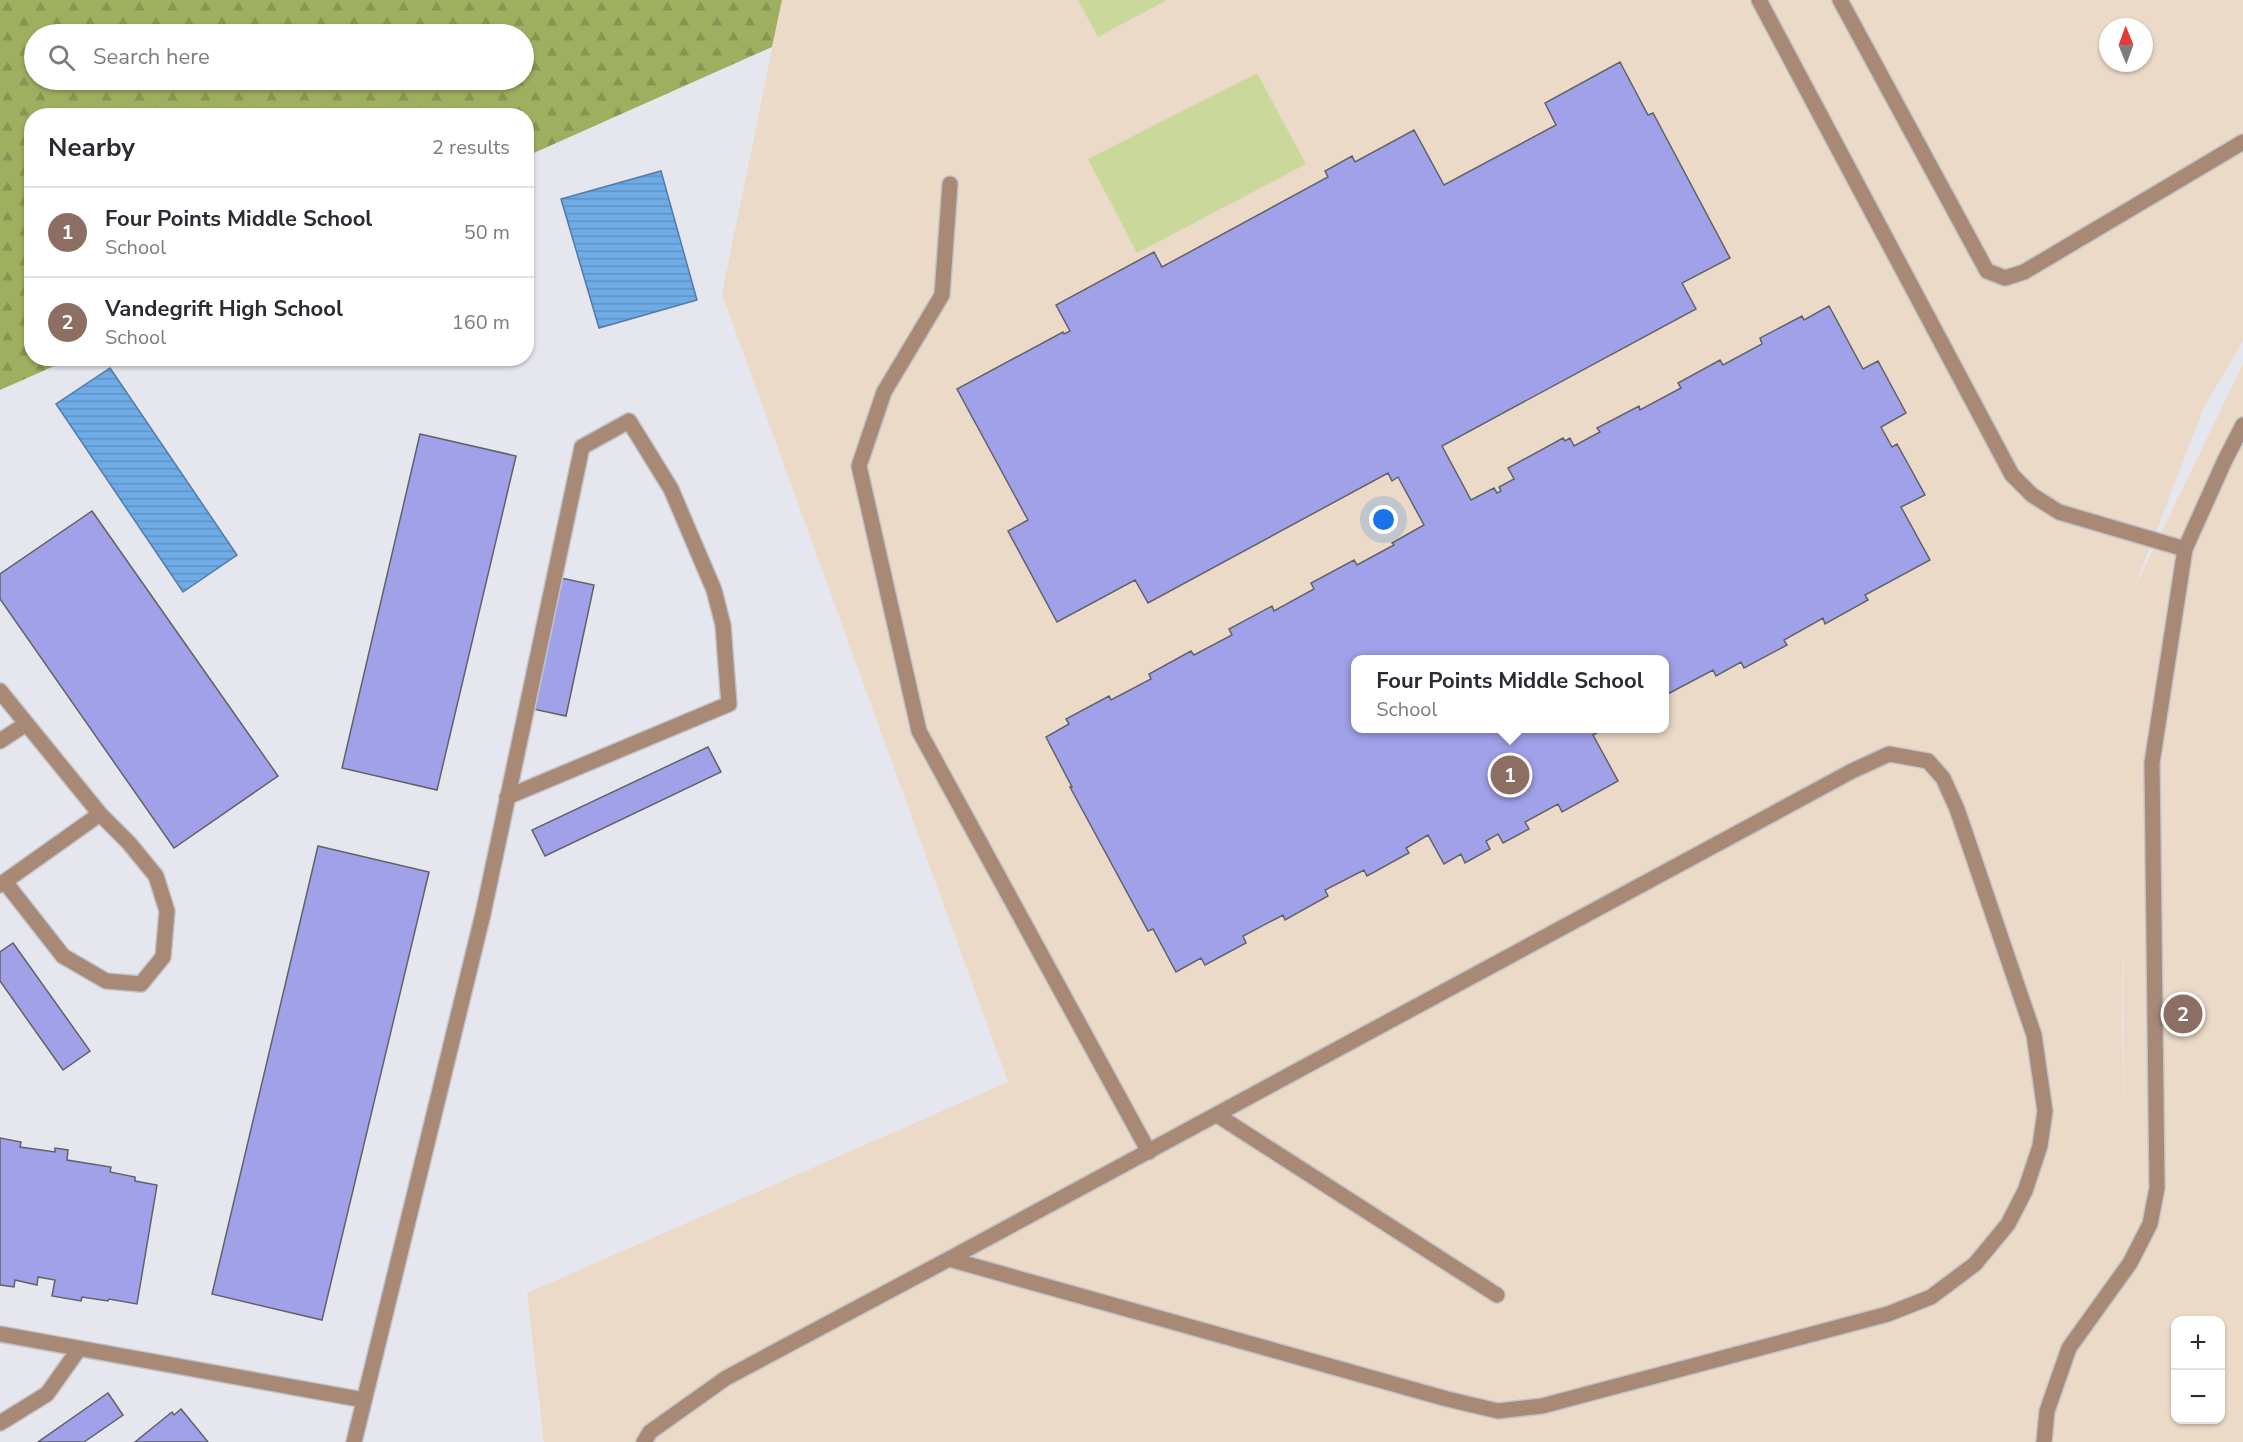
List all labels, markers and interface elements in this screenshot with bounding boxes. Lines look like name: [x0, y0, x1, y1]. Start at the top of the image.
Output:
north arrow: [2099, 18, 2153, 72]
search box: [24, 24, 534, 90]
icon: search: [45, 41, 78, 74]
text: Search here: [93, 42, 210, 72]
text: Nearby: [48, 130, 135, 165]
text: 2 results: [432, 134, 510, 161]
text: Four Points Middle School: [105, 204, 372, 234]
text: 1: [62, 219, 74, 246]
text: 50 m: [464, 219, 510, 246]
text: School: [105, 234, 166, 261]
text: Vandegrift High School: [105, 294, 343, 324]
text: 2: [62, 309, 74, 336]
text: 160 m: [452, 309, 510, 336]
text: School: [105, 324, 166, 351]
your location: [1369, 505, 1398, 534]
popup: [1351, 655, 1669, 733]
text: Four Points Middle School: [1376, 666, 1644, 696]
text: School: [1376, 696, 1437, 723]
pin: 1: [1490, 752, 1530, 798]
pin: 2: [2164, 992, 2202, 1036]
map controls: [2171, 1316, 2225, 1424]
button: +: [2171, 1316, 2225, 1370]
button: −: [2171, 1370, 2225, 1424]

